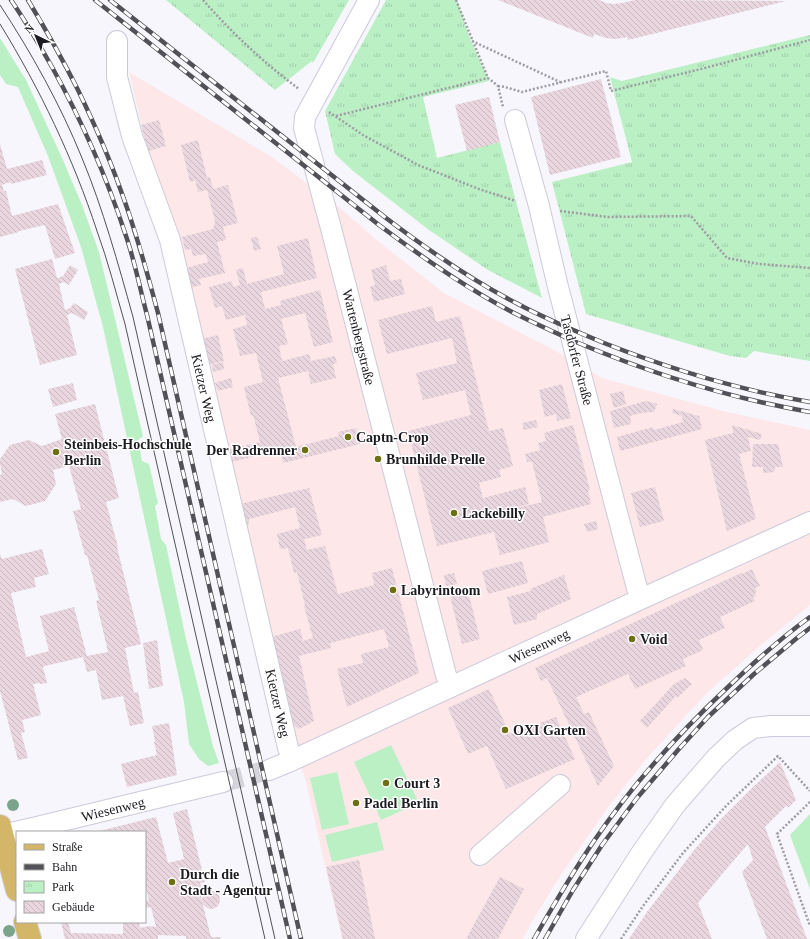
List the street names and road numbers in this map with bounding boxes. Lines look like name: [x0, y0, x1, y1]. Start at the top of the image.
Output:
street label: Wartenbergstraße: [339, 288, 378, 387]
street label: Tasdorfer Straße: [557, 313, 596, 407]
street label: Kietzer Weg: [188, 352, 219, 424]
street label: Wiesenweg: [507, 626, 572, 667]
street label: Kietzer Weg: [262, 667, 293, 739]
street label: Wiesenweg: [80, 794, 146, 825]

